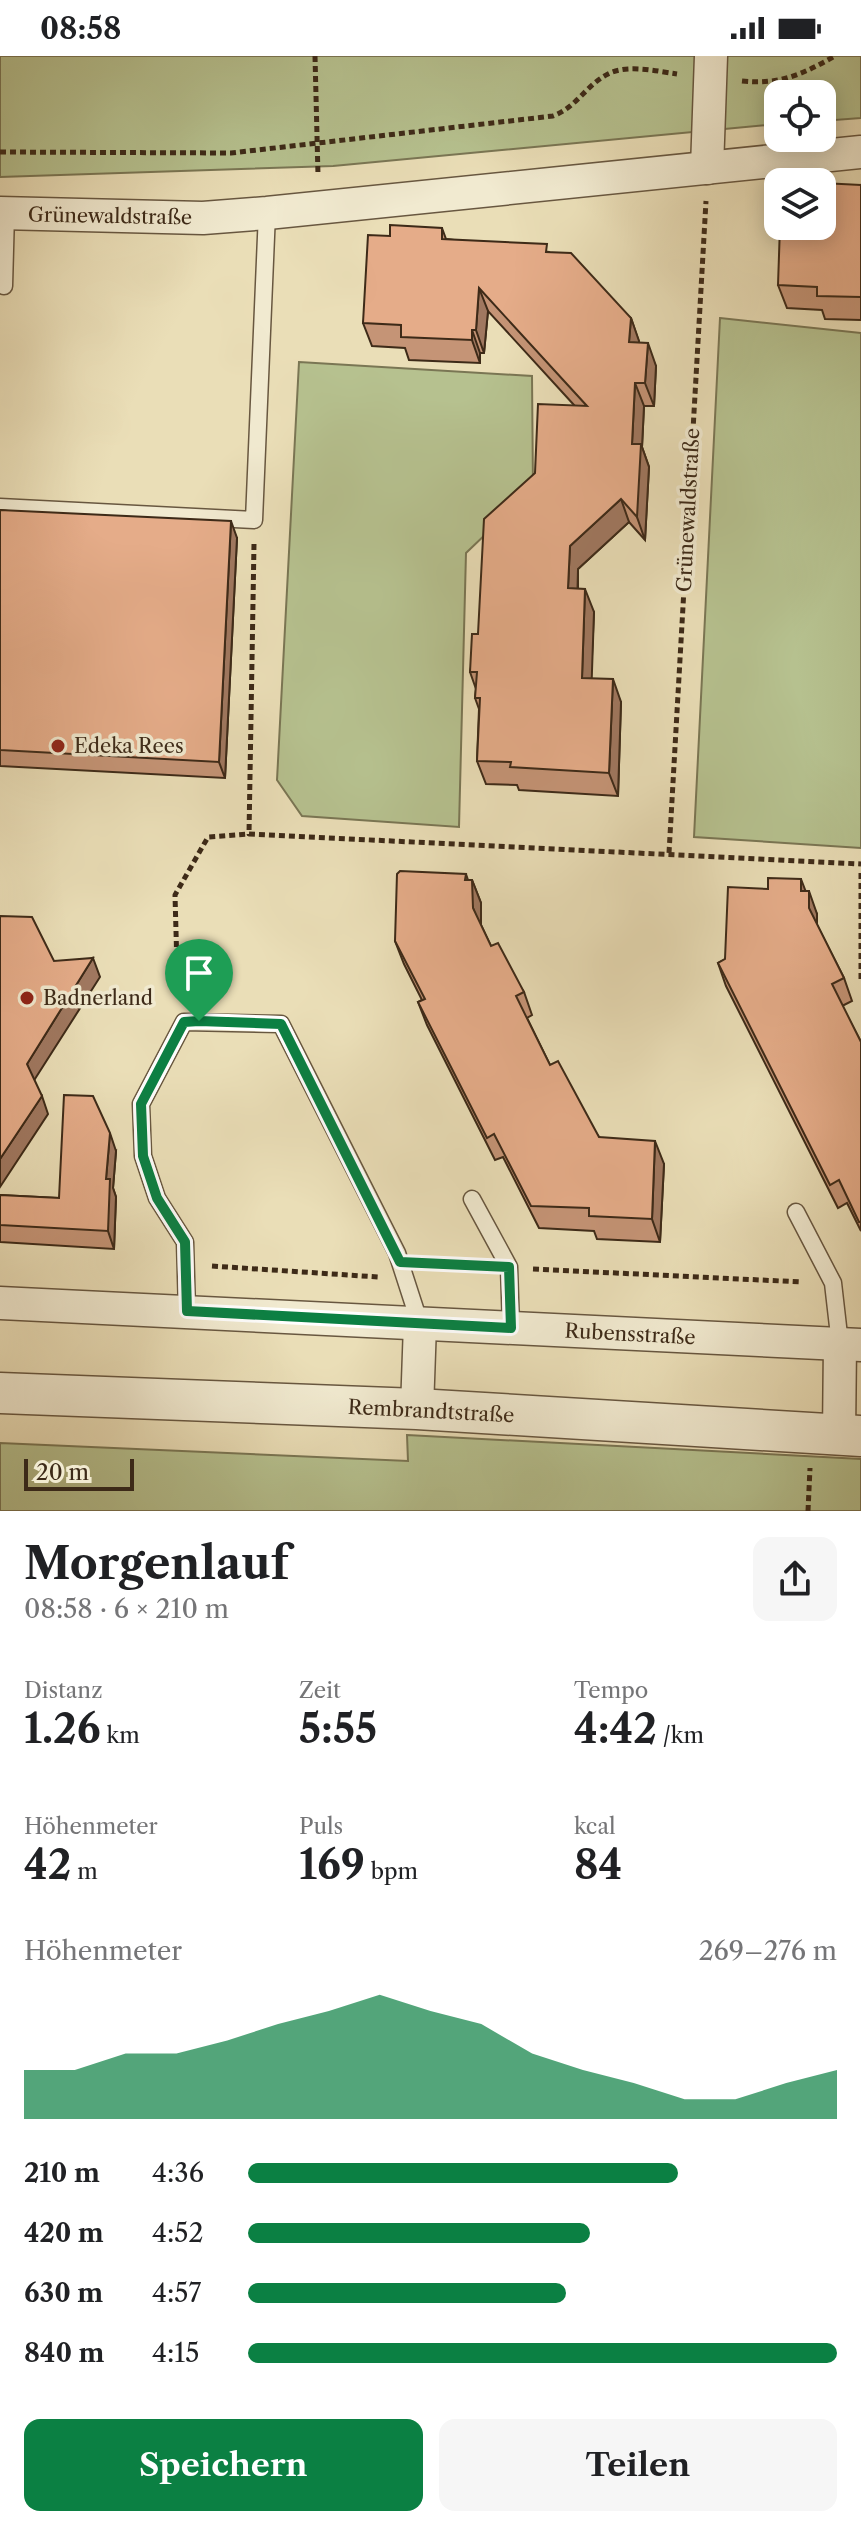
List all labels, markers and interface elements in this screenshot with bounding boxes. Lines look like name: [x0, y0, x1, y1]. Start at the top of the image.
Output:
text: 08:58: [40, 10, 122, 47]
map controls: [764, 80, 836, 240]
button: locate: [764, 80, 836, 152]
button: layers: [764, 168, 836, 240]
street label: Grünewaldstraße: [28, 203, 192, 229]
street label: Grünewaldstraße: [672, 427, 704, 593]
place label: Edeka Rees: [74, 734, 184, 758]
marker: Edeka Rees: [49, 737, 67, 755]
pin: [165, 939, 233, 1021]
icon: arrive: [177, 951, 221, 995]
place label: Badnerland: [43, 986, 153, 1010]
marker: Badnerland: [18, 989, 36, 1007]
street label: Rubensstraße: [564, 1319, 696, 1349]
street label: Rembrandtstraße: [347, 1395, 515, 1427]
scale bar: [24, 1455, 134, 1491]
text: 20 m: [36, 1459, 89, 1486]
text: Morgenlauf: [24, 1536, 289, 1590]
button: share: [753, 1537, 837, 1621]
text: 08:58 · 6 × 210 m: [24, 1593, 229, 1625]
text: Distanz: [24, 1677, 102, 1704]
text: Zeit: [299, 1677, 341, 1704]
text: Tempo: [574, 1677, 648, 1704]
text: 1.26: [24, 1704, 101, 1753]
text: 5:55: [299, 1704, 377, 1753]
text: 4:42: [574, 1704, 657, 1753]
text: km: [101, 1722, 140, 1749]
text: /km: [657, 1722, 704, 1749]
text: Höhenmeter: [24, 1813, 158, 1840]
text: Puls: [299, 1813, 343, 1840]
text: kcal: [574, 1813, 616, 1840]
text: 42: [24, 1840, 71, 1889]
text: 169: [299, 1840, 365, 1889]
text: 84: [574, 1840, 622, 1889]
text: m: [71, 1858, 98, 1885]
text: bpm: [365, 1858, 418, 1885]
text: Höhenmeter: [24, 1935, 182, 1967]
text: 269–276 m: [699, 1935, 837, 1967]
text: 210 m: [24, 2157, 100, 2189]
text: 4:36: [152, 2157, 204, 2189]
text: 420 m: [24, 2217, 104, 2249]
text: 4:52: [152, 2217, 203, 2249]
text: 630 m: [24, 2277, 103, 2309]
text: 4:57: [152, 2277, 201, 2309]
text: 840 m: [24, 2337, 104, 2369]
text: 4:15: [152, 2337, 199, 2369]
button: Speichern: [24, 2419, 423, 2511]
button: Teilen: [439, 2419, 837, 2511]

